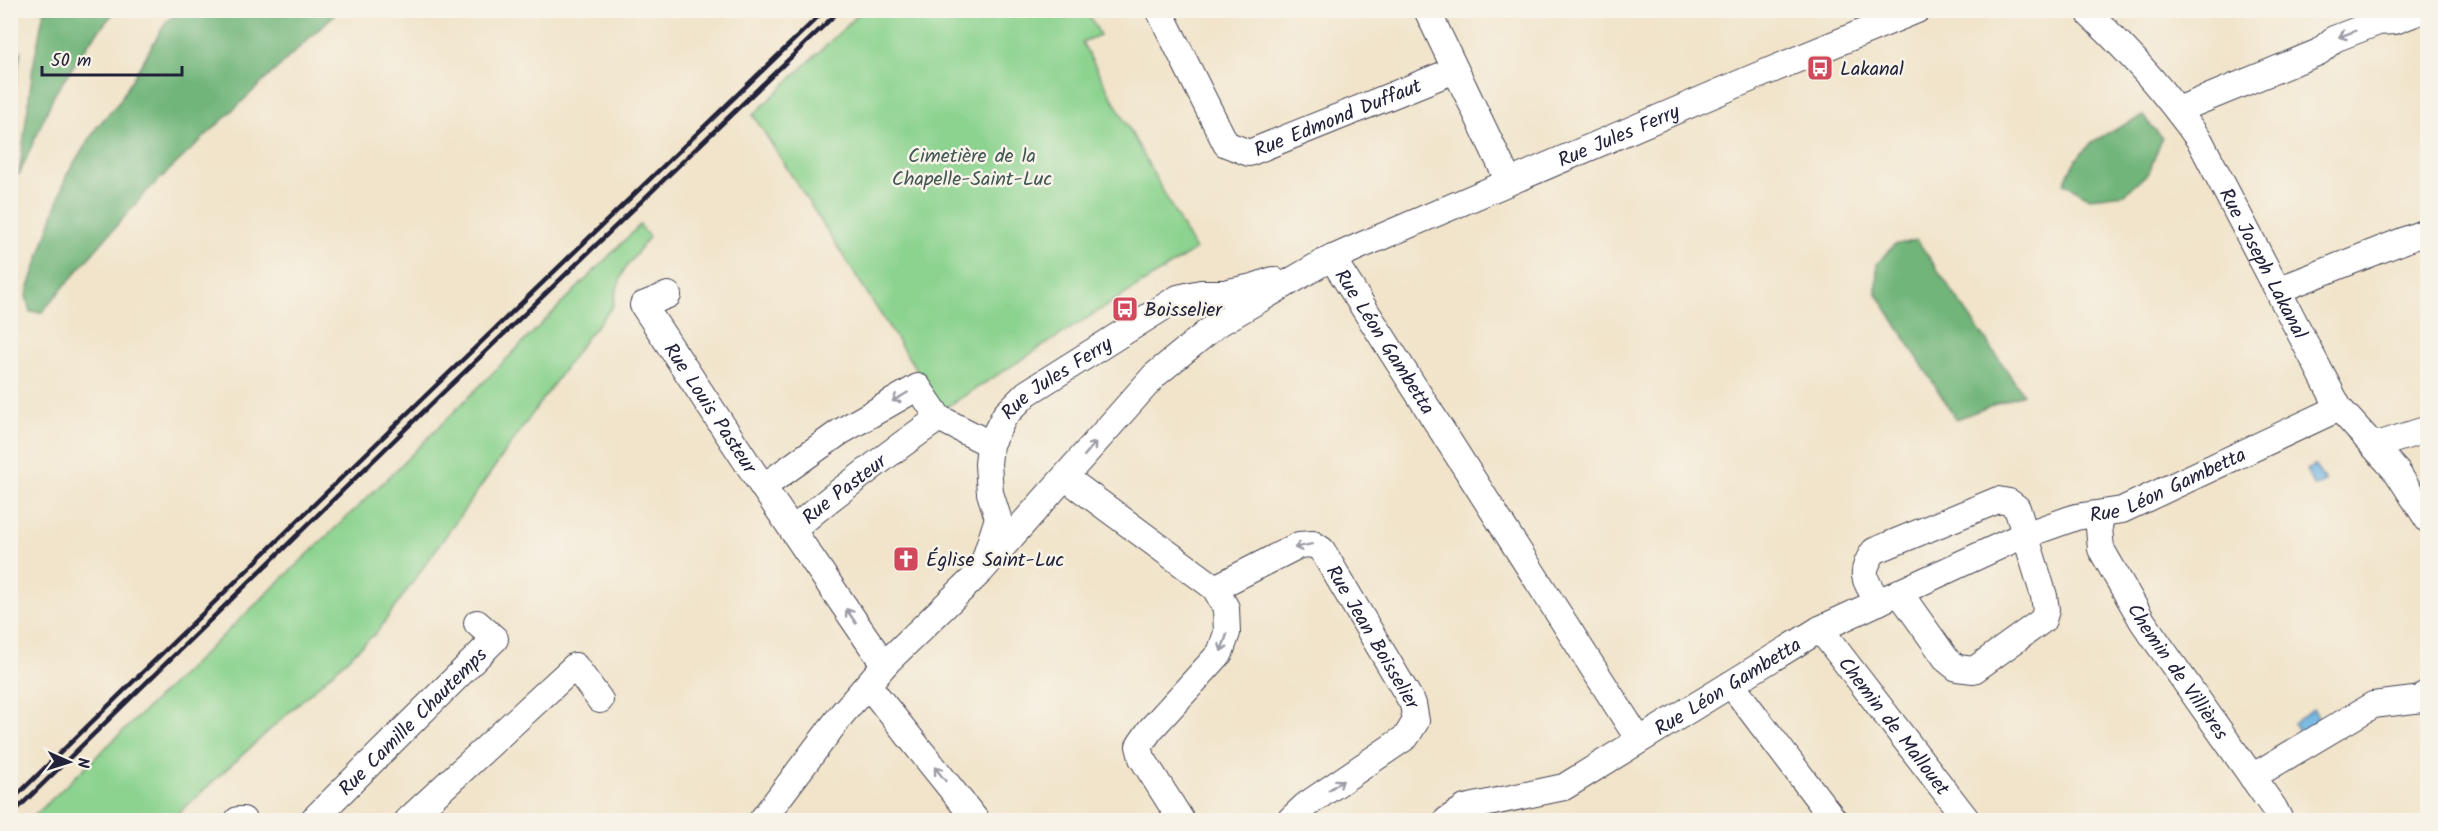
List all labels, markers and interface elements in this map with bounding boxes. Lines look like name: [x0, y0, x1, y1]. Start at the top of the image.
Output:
one-way arrow: [2339, 29, 2357, 40]
scale bar: [42, 39, 182, 77]
text: 50 m: [51, 47, 91, 76]
bus stop icon: Lakanal: [1805, 53, 1835, 83]
place label: Lakanal: [1840, 54, 1904, 86]
street label: Rue Edmond Duffaut: [1250, 71, 1427, 167]
street label: Rue Jules Ferry: [1553, 97, 1686, 177]
park label: Cimetière de la Chapelle-Saint-Luc: [892, 141, 1052, 196]
street label: Rue Joseph Lakanal: [2209, 183, 2315, 346]
street label: Rue Léon Gambetta: [1325, 263, 1442, 422]
bus stop icon: Boisselier: [1110, 294, 1140, 324]
place label: Boisselier: [1144, 295, 1223, 327]
street label: Rue Jules Ferry: [994, 329, 1120, 429]
street label: Rue Louis Pasteur: [654, 337, 765, 482]
one-way arrow: [892, 392, 909, 404]
street label: Rue Léon Gambetta: [2088, 440, 2252, 533]
one-way arrow: [1083, 442, 1097, 457]
street label: Rue Pasteur: [795, 446, 895, 534]
one-way arrow: [1294, 541, 1313, 552]
church icon: Église Saint-Luc: [891, 544, 921, 574]
place label: Église Saint-Luc: [926, 545, 1064, 577]
street label: Rue Jean Boisselier: [1316, 560, 1427, 717]
street label: Chemin de Villières: [2117, 598, 2236, 748]
one-way arrow: [845, 609, 857, 625]
street label: Rue Léon Gambetta: [1649, 630, 1808, 745]
one-way arrow: [1217, 633, 1228, 651]
street label: Rue Camille Chautemps: [332, 641, 496, 804]
street label: Chemin de Mallouet: [1829, 650, 1957, 804]
north arrow: [39, 732, 99, 792]
text: N: [70, 757, 95, 768]
one-way arrow: [933, 767, 946, 783]
one-way arrow: [1327, 779, 1344, 791]

